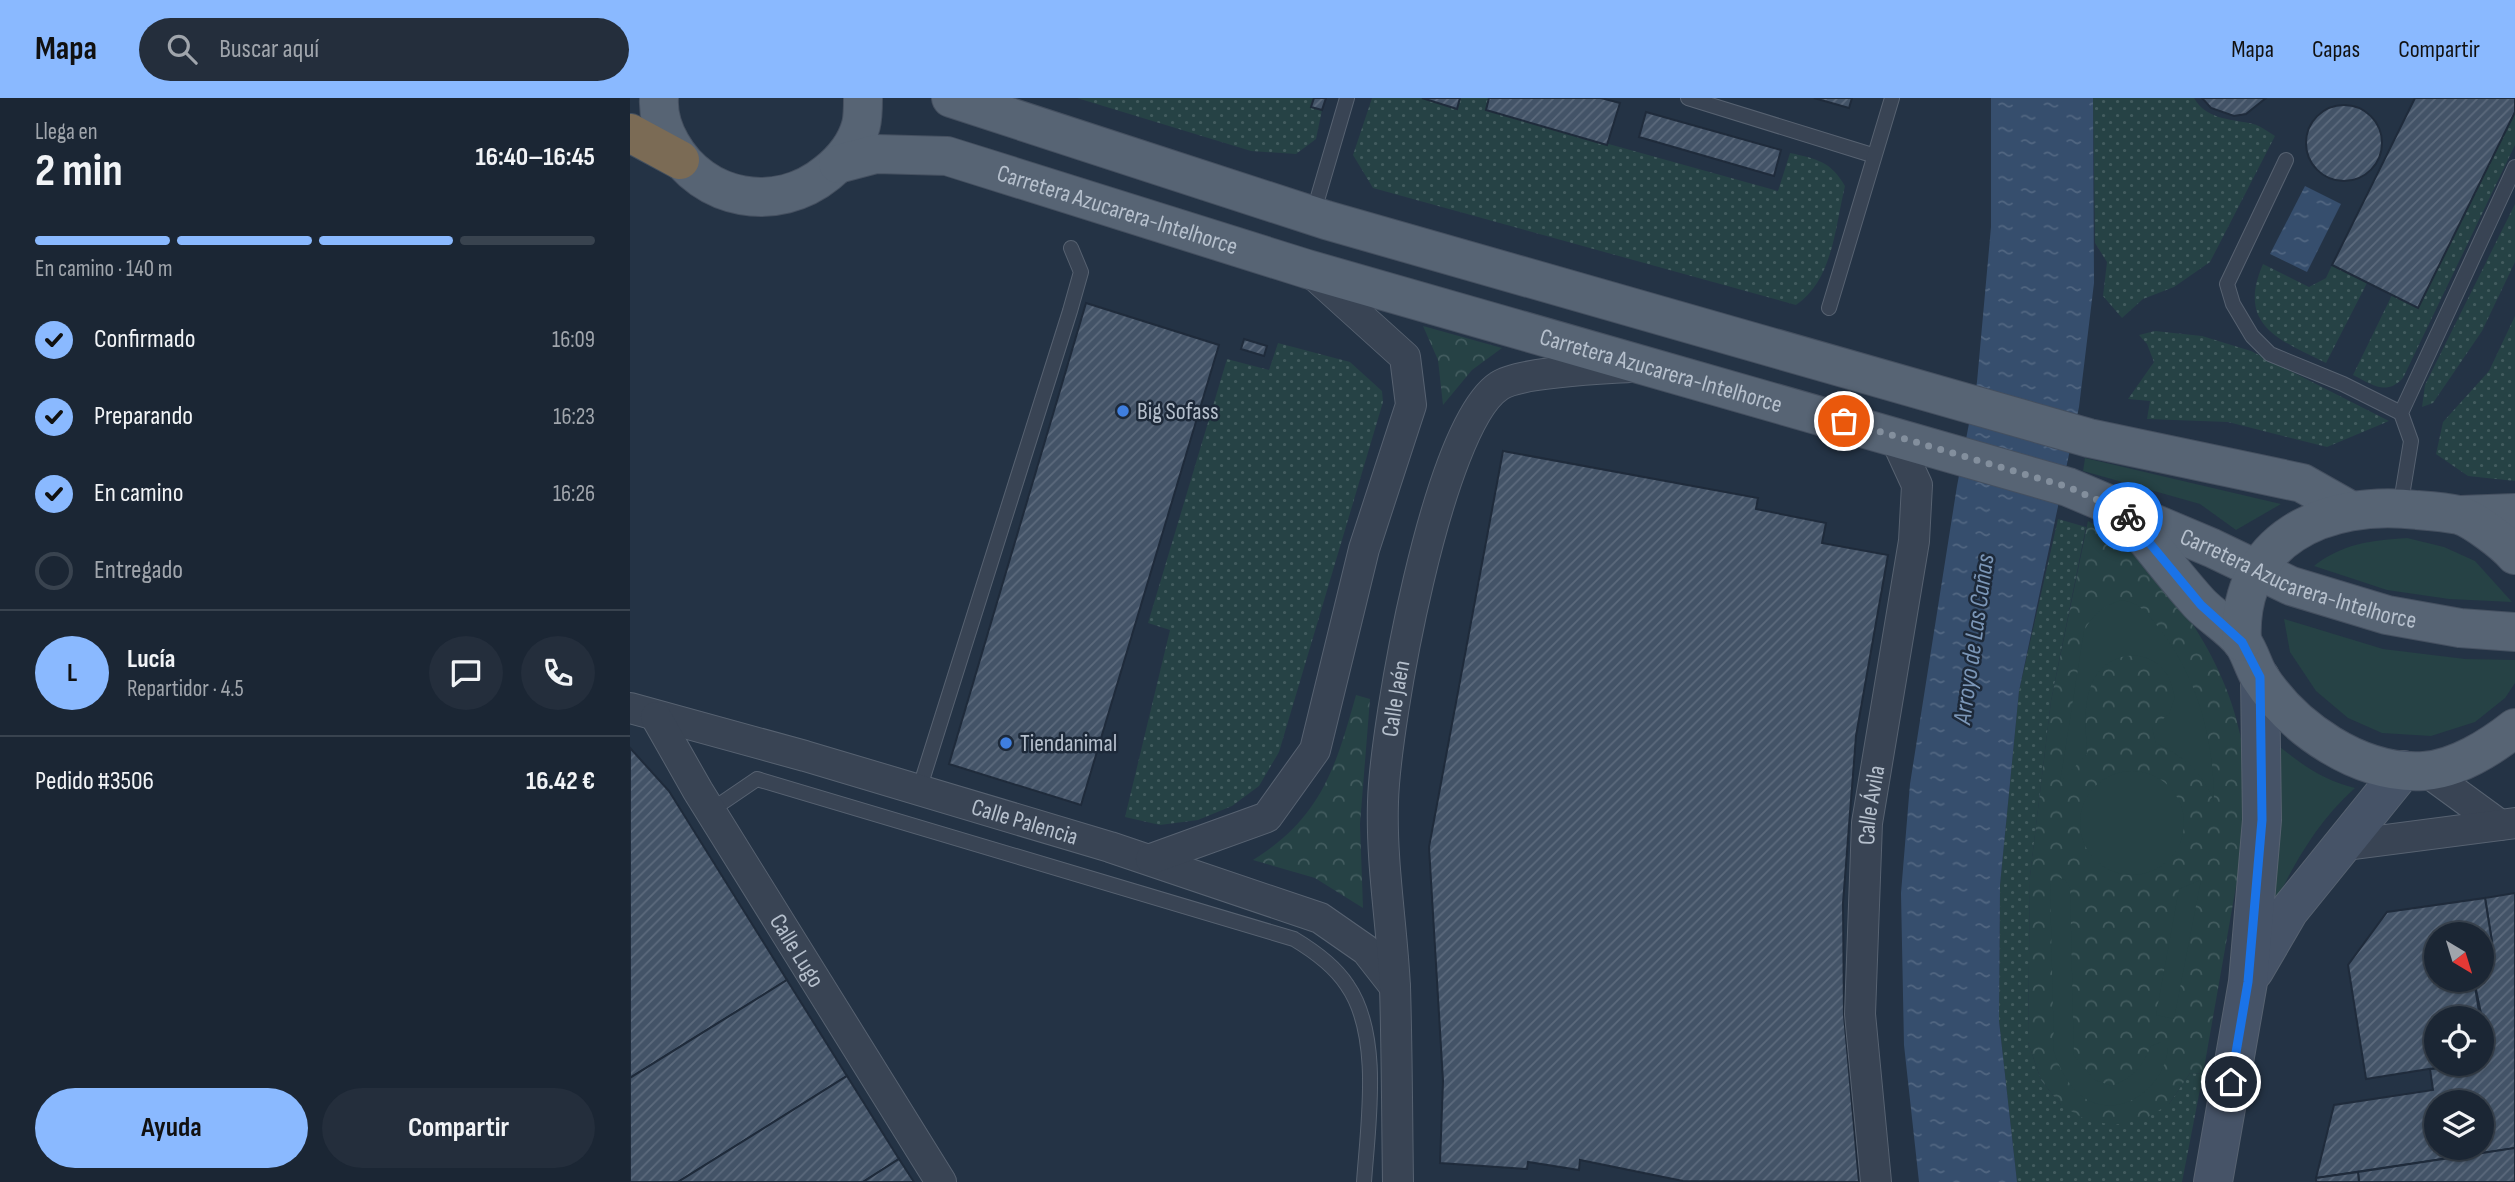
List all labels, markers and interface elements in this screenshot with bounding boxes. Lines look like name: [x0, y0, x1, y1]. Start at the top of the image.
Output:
search box: [139, 18, 629, 81]
text: Mapa: [35, 29, 97, 69]
icon: search: [163, 30, 201, 68]
text: Buscar aquí: [219, 34, 319, 65]
text: Mapa: [2231, 35, 2274, 64]
text: Capas: [2312, 35, 2360, 64]
text: Compartir: [2398, 35, 2480, 64]
text: Llega en: [35, 118, 98, 146]
text: 16:40–16:45: [475, 142, 595, 173]
text: 2 min: [35, 144, 123, 199]
street label: Carretera Azucarera-Intelhorce: [993, 159, 1241, 261]
text: En camino · 140 m: [35, 255, 172, 283]
icon: check: [35, 321, 73, 359]
street label: Carretera Azucarera-Intelhorce: [1536, 322, 1786, 419]
text: Confirmado: [94, 324, 195, 355]
text: 16:09: [552, 326, 595, 354]
pin: [1814, 391, 1874, 451]
place label: Big Sofass: [1137, 397, 1219, 426]
icon: check: [35, 398, 73, 436]
text: Preparando: [94, 401, 193, 432]
icon: bag: [1825, 402, 1863, 440]
text: 16:23: [553, 403, 595, 431]
marker: Big Sofass: [1115, 403, 1131, 419]
icon: check: [35, 475, 73, 513]
text: En camino: [94, 478, 184, 509]
text: 16:26: [553, 480, 595, 508]
courier: [2093, 482, 2163, 552]
icon: bike: [2109, 498, 2147, 536]
street label: Carretera Azucarera-Intelhorce: [2176, 522, 2419, 635]
water label: Arroyo de Las Cañas: [1947, 552, 2002, 727]
text: Entregado: [94, 555, 183, 586]
button: chat: [429, 636, 503, 710]
button: phone: [521, 636, 595, 710]
text: Lucía: [127, 644, 175, 675]
text: L: [67, 658, 77, 689]
street label: Calle Jaén: [1376, 658, 1416, 739]
text: Repartidor · 4.5: [127, 675, 244, 703]
place label: Tiendanimal: [1020, 729, 1117, 758]
marker: Tiendanimal: [998, 735, 1014, 751]
street label: Calle Ávila: [1852, 763, 1891, 846]
text: Pedido #3506: [35, 766, 154, 797]
text: 16.42 €: [526, 766, 595, 797]
street label: Calle Palencia: [968, 793, 1082, 852]
street label: Calle Lugo: [763, 909, 831, 993]
north arrow: [2424, 922, 2494, 992]
map controls: [2424, 922, 2494, 1160]
button: locate: [2424, 1006, 2494, 1076]
pin: [2201, 1052, 2261, 1112]
icon: home: [2212, 1063, 2250, 1101]
button: Ayuda: [35, 1088, 308, 1168]
button: Compartir: [322, 1088, 595, 1168]
button: layers: [2424, 1090, 2494, 1160]

